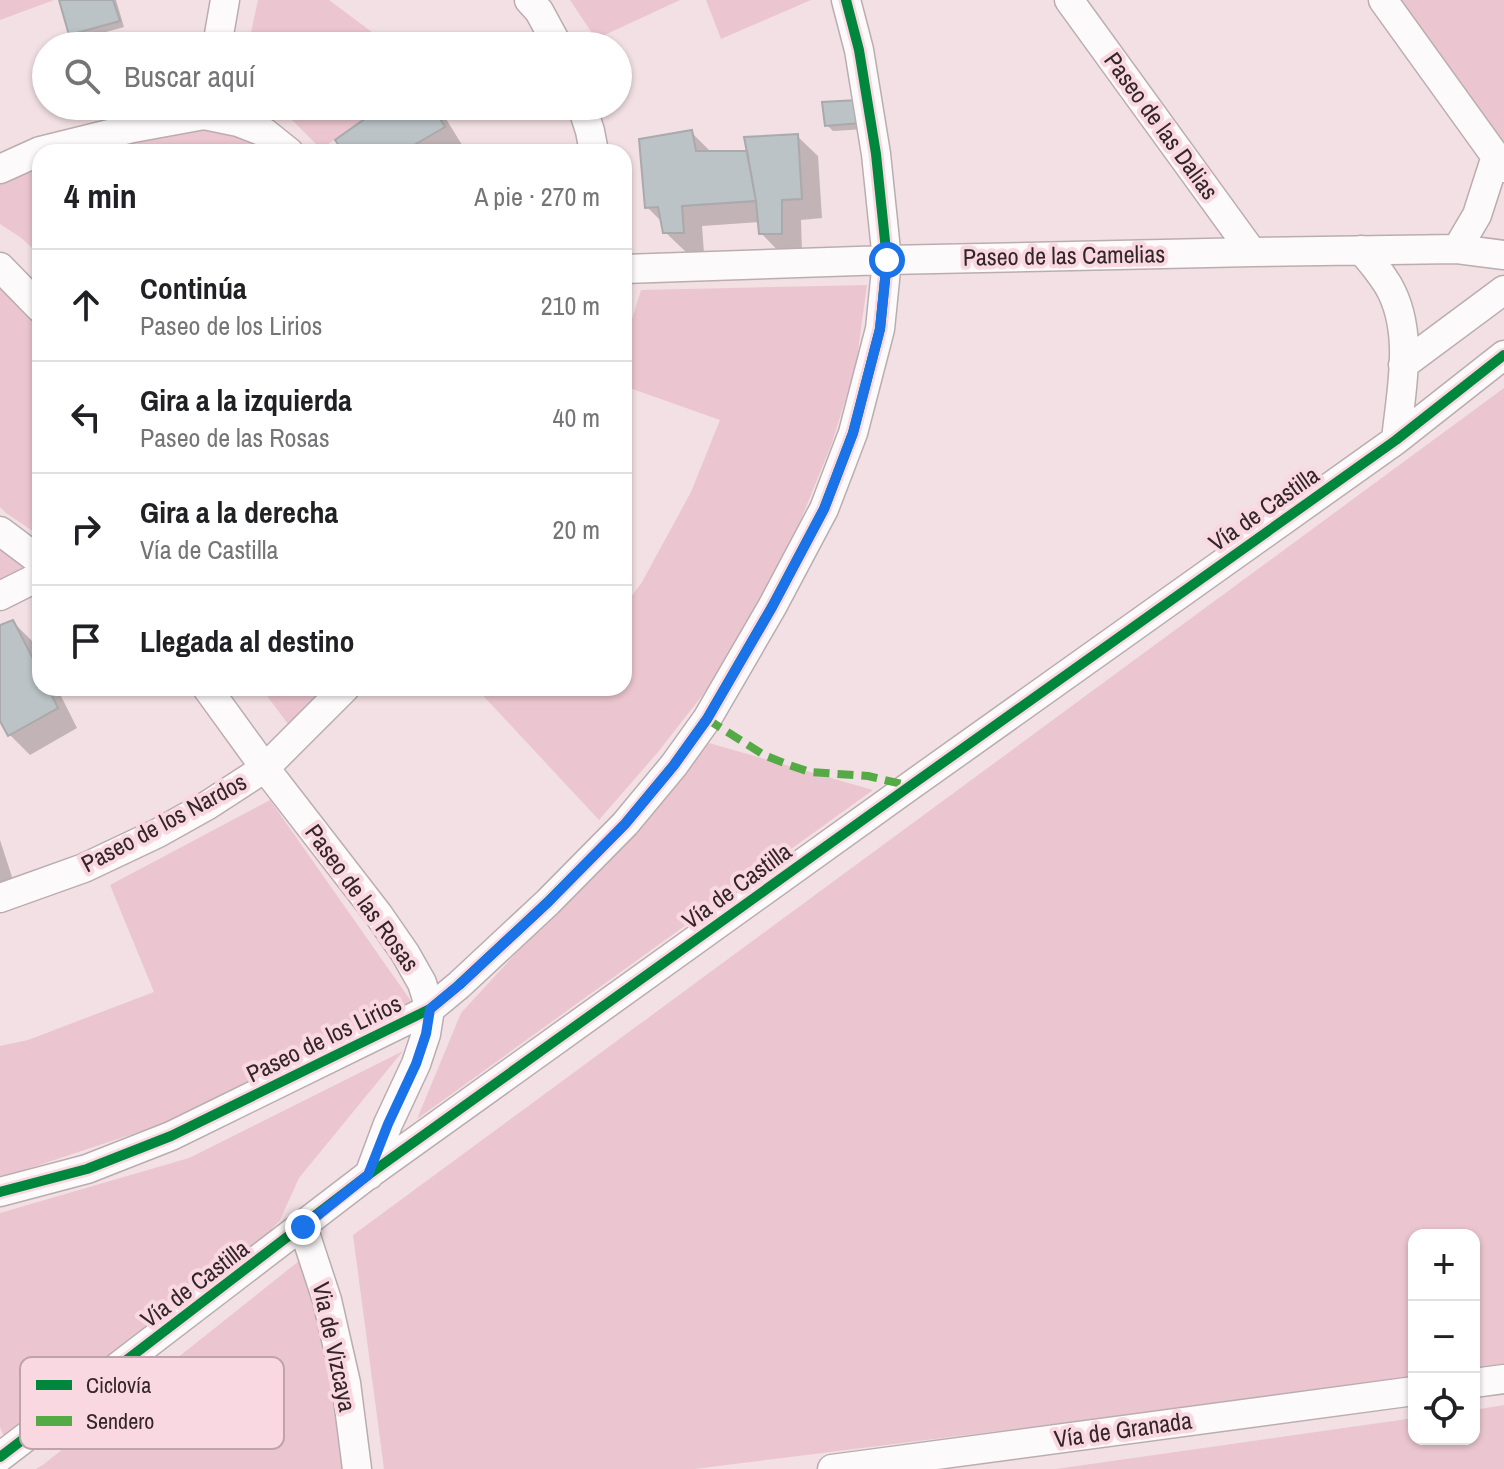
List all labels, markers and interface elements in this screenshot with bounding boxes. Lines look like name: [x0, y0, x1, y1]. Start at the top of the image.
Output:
search box: [32, 32, 632, 120]
street label: Paseo de las Dalias: [1097, 45, 1226, 206]
icon: search: [60, 54, 104, 98]
text: Buscar aquí: [124, 56, 255, 96]
text: 4 min: [64, 173, 137, 219]
text: A pie · 270 m: [474, 179, 600, 214]
street label: Paseo de las Camelias: [963, 237, 1165, 273]
route start: [869, 242, 905, 278]
text: Continúa: [140, 268, 247, 308]
icon: ahead: [64, 283, 108, 327]
text: 210 m: [541, 288, 600, 323]
text: Paseo de los Lirios: [140, 308, 323, 343]
text: Gira a la izquierda: [140, 380, 352, 420]
icon: left: [64, 395, 108, 439]
text: 40 m: [553, 400, 600, 435]
text: Paseo de las Rosas: [140, 420, 330, 455]
street label: Vía de Castilla: [1202, 458, 1325, 558]
text: Gira a la derecha: [140, 492, 338, 532]
icon: right: [64, 507, 108, 551]
text: 20 m: [553, 512, 600, 547]
text: Vía de Castilla: [140, 532, 278, 567]
icon: arrive: [64, 619, 108, 663]
text: Llegada al destino: [140, 621, 355, 661]
street label: Paseo de los Nardos: [75, 765, 252, 879]
street label: Paseo de las Rosas: [298, 817, 427, 978]
street label: Vía de Castilla: [675, 835, 797, 936]
street label: Paseo de los Lirios: [241, 987, 406, 1089]
route end: [285, 1209, 321, 1245]
map controls: [1408, 1229, 1480, 1445]
button: +: [1408, 1229, 1480, 1301]
street label: Vía de Castilla: [134, 1232, 255, 1334]
street label: Via de Vizcaya: [306, 1279, 364, 1415]
button: −: [1408, 1301, 1480, 1373]
legend: [20, 1357, 284, 1449]
text: Ciclovía: [86, 1370, 151, 1400]
button: locate: [1408, 1373, 1480, 1445]
street label: Vía de Granada: [1052, 1404, 1194, 1455]
text: Sendero: [86, 1406, 154, 1436]

